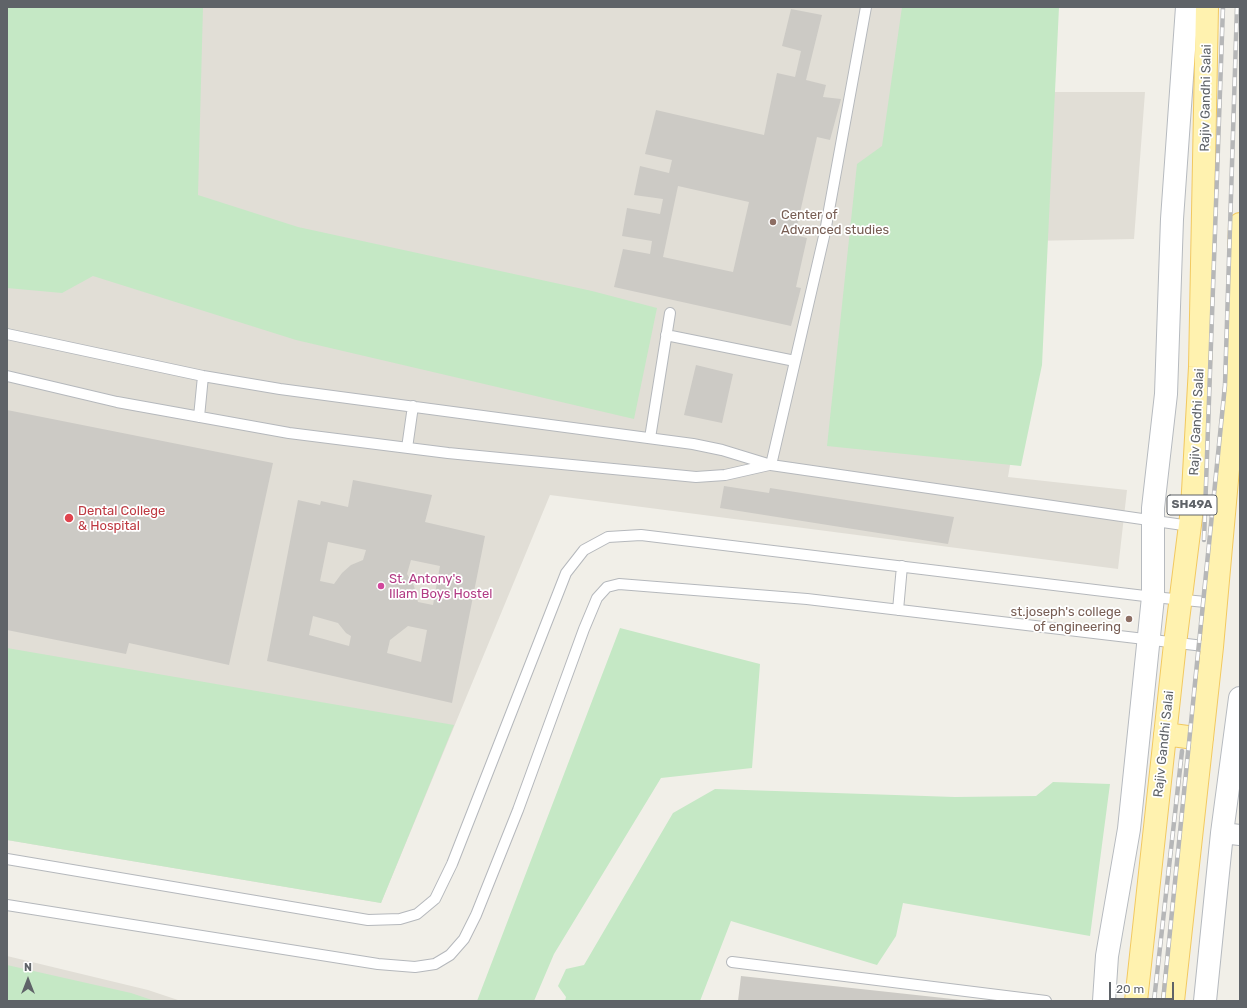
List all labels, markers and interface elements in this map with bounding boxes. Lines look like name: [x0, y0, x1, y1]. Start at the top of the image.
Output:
street label: Rajiv Gandhi Salai: [1197, 44, 1215, 152]
place label: Center of Advanced studies: [781, 207, 889, 238]
marker: Center of Advanced studies: [768, 217, 778, 227]
street label: Rajiv Gandhi Salai: [1186, 368, 1208, 476]
road number: SH49A: [1167, 495, 1217, 515]
place label: Dental College & Hospital: [78, 503, 165, 534]
marker: Dental College & Hospital: [63, 512, 75, 524]
place label: St. Antony's Illam Boys Hostel: [389, 571, 492, 602]
marker: St. Antony's Illam Boys Hostel: [376, 581, 386, 591]
place label: st.joseph's college of engineering: [1011, 604, 1121, 635]
marker: st.joseph's college of engineering: [1124, 614, 1134, 624]
street label: Rajiv Gandhi Salai: [1151, 690, 1177, 798]
north arrow: [8, 960, 48, 1000]
text: N: [24, 961, 32, 974]
scale bar: [1111, 974, 1176, 1000]
text: 20 m: [1116, 982, 1144, 996]

